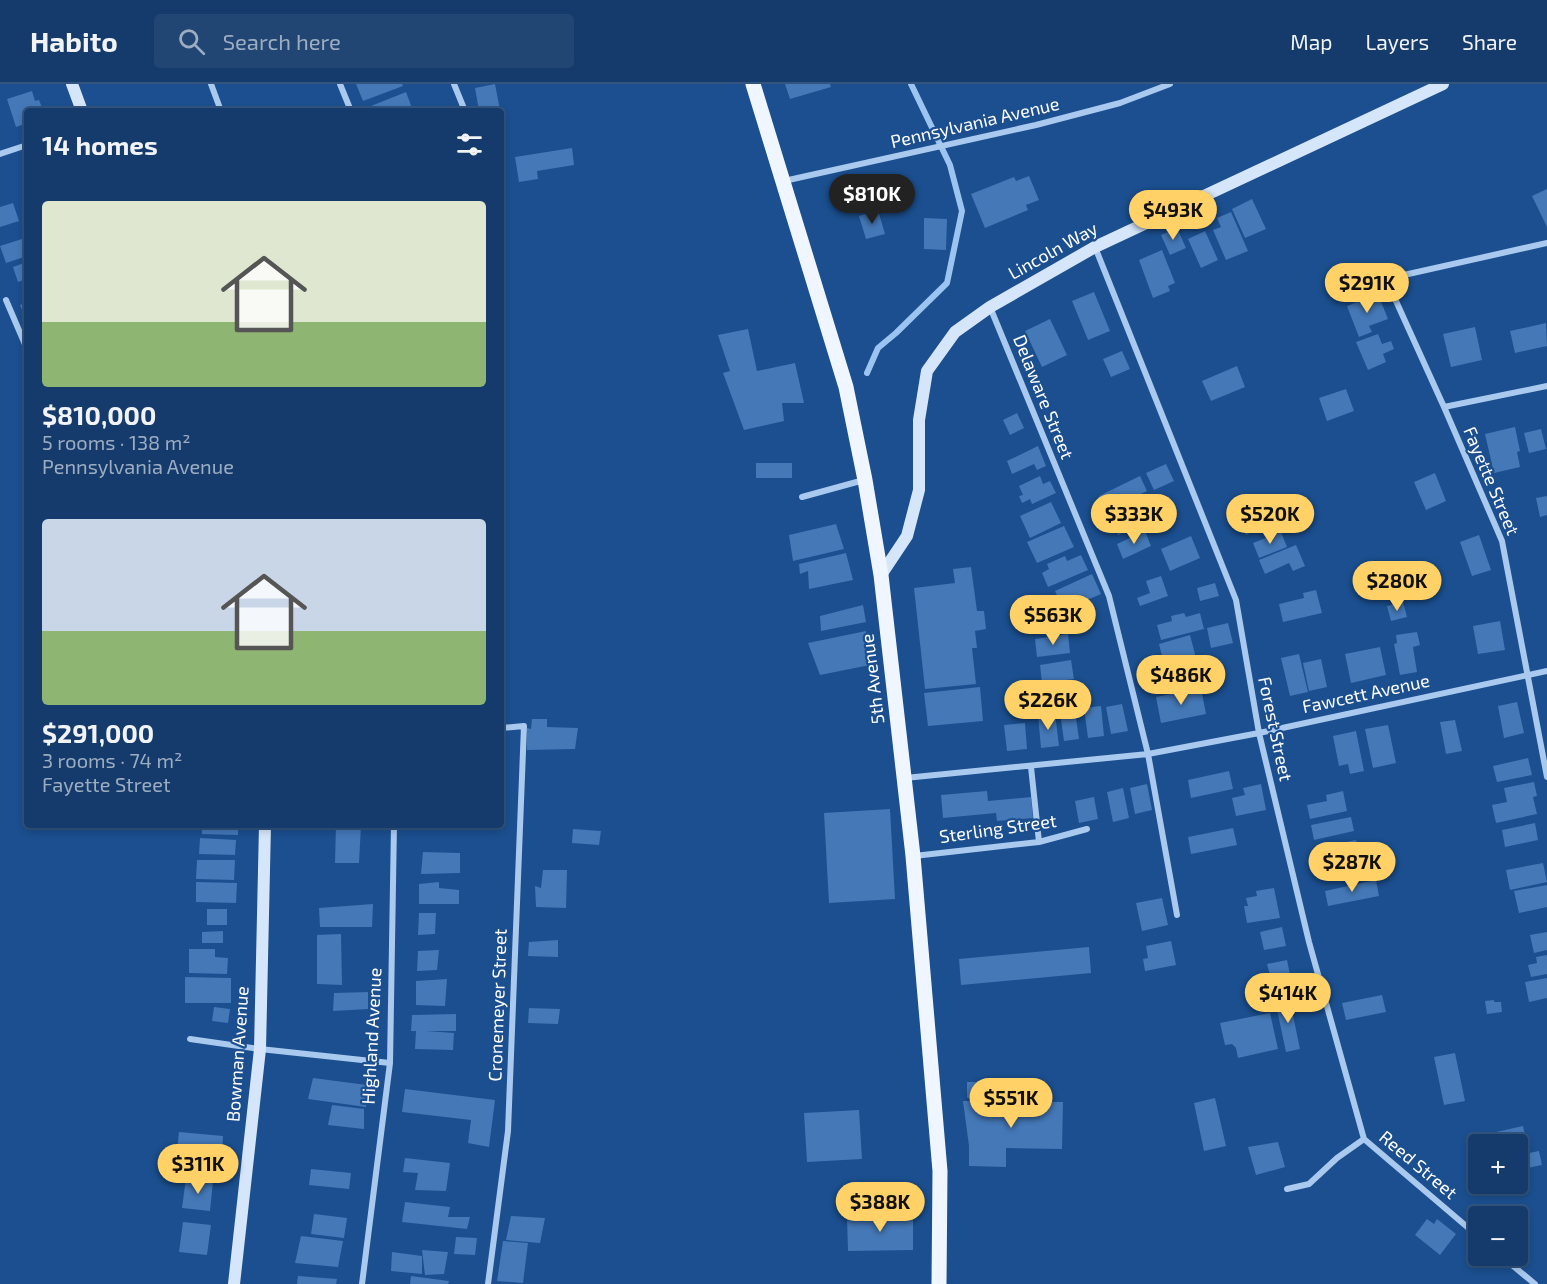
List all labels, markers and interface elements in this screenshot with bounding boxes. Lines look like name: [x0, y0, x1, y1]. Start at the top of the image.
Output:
search box: [154, 14, 574, 68]
text: Habito: [30, 24, 118, 58]
icon: search: [175, 25, 208, 58]
text: Search here: [223, 28, 341, 54]
text: Map: [1290, 29, 1332, 54]
text: Layers: [1365, 29, 1429, 54]
text: Share: [1462, 29, 1517, 54]
street label: Pennsylvania Avenue: [888, 92, 1061, 152]
icon: filters: [453, 128, 486, 161]
text: 14 homes: [42, 129, 158, 160]
pin: $810K: [830, 174, 914, 225]
text: $810K: [843, 181, 901, 205]
pin: $493K: [1131, 190, 1215, 241]
text: $493K: [1143, 197, 1203, 221]
street label: Lincoln Way: [1004, 216, 1102, 284]
icon: home: [210, 240, 318, 348]
pin: $291K: [1325, 263, 1409, 314]
text: $291K: [1339, 270, 1395, 294]
street label: Delaware Street: [1009, 331, 1079, 462]
text: $810,000: [42, 399, 156, 430]
street label: Fayette Street: [1459, 423, 1525, 538]
text: 5 rooms · 138 m²: [42, 430, 190, 454]
text: Pennsylvania Avenue: [42, 454, 234, 478]
pin: $333K: [1092, 494, 1176, 545]
pin: $520K: [1228, 494, 1312, 545]
text: $333K: [1105, 501, 1163, 525]
text: $520K: [1240, 501, 1300, 525]
icon: home: [210, 558, 318, 666]
pin: $280K: [1355, 561, 1439, 612]
text: $280K: [1367, 568, 1427, 592]
pin: $563K: [1011, 595, 1095, 646]
text: $563K: [1024, 602, 1082, 626]
street label: 5th Avenue: [856, 633, 888, 726]
pin: $486K: [1139, 655, 1223, 706]
text: $486K: [1150, 662, 1212, 686]
street label: Fawcett Avenue: [1300, 669, 1432, 717]
street label: Forest Street: [1254, 675, 1298, 783]
pin: $226K: [1006, 680, 1090, 731]
text: $226K: [1018, 687, 1078, 711]
text: $291,000: [42, 717, 154, 748]
text: 3 rooms · 74 m²: [42, 748, 182, 772]
text: Fayette Street: [42, 772, 171, 796]
street label: Sterling Street: [938, 809, 1058, 847]
pin: $287K: [1310, 842, 1394, 893]
text: $287K: [1323, 849, 1381, 873]
street label: Cronemeyer Street: [483, 928, 511, 1082]
street label: Highland Avenue: [356, 967, 386, 1105]
pin: $414K: [1246, 973, 1330, 1024]
text: $414K: [1259, 980, 1317, 1004]
street label: Bowman Avenue: [221, 985, 253, 1123]
pin: $551K: [969, 1078, 1053, 1129]
text: $551K: [984, 1085, 1039, 1109]
street label: Reed Street: [1375, 1125, 1462, 1203]
map controls: [1468, 1134, 1528, 1266]
button: +: [1468, 1134, 1528, 1194]
pin: $311K: [156, 1144, 240, 1195]
text: $311K: [172, 1151, 224, 1175]
pin: $388K: [838, 1182, 922, 1233]
text: $388K: [850, 1189, 910, 1213]
button: −: [1468, 1206, 1528, 1266]

